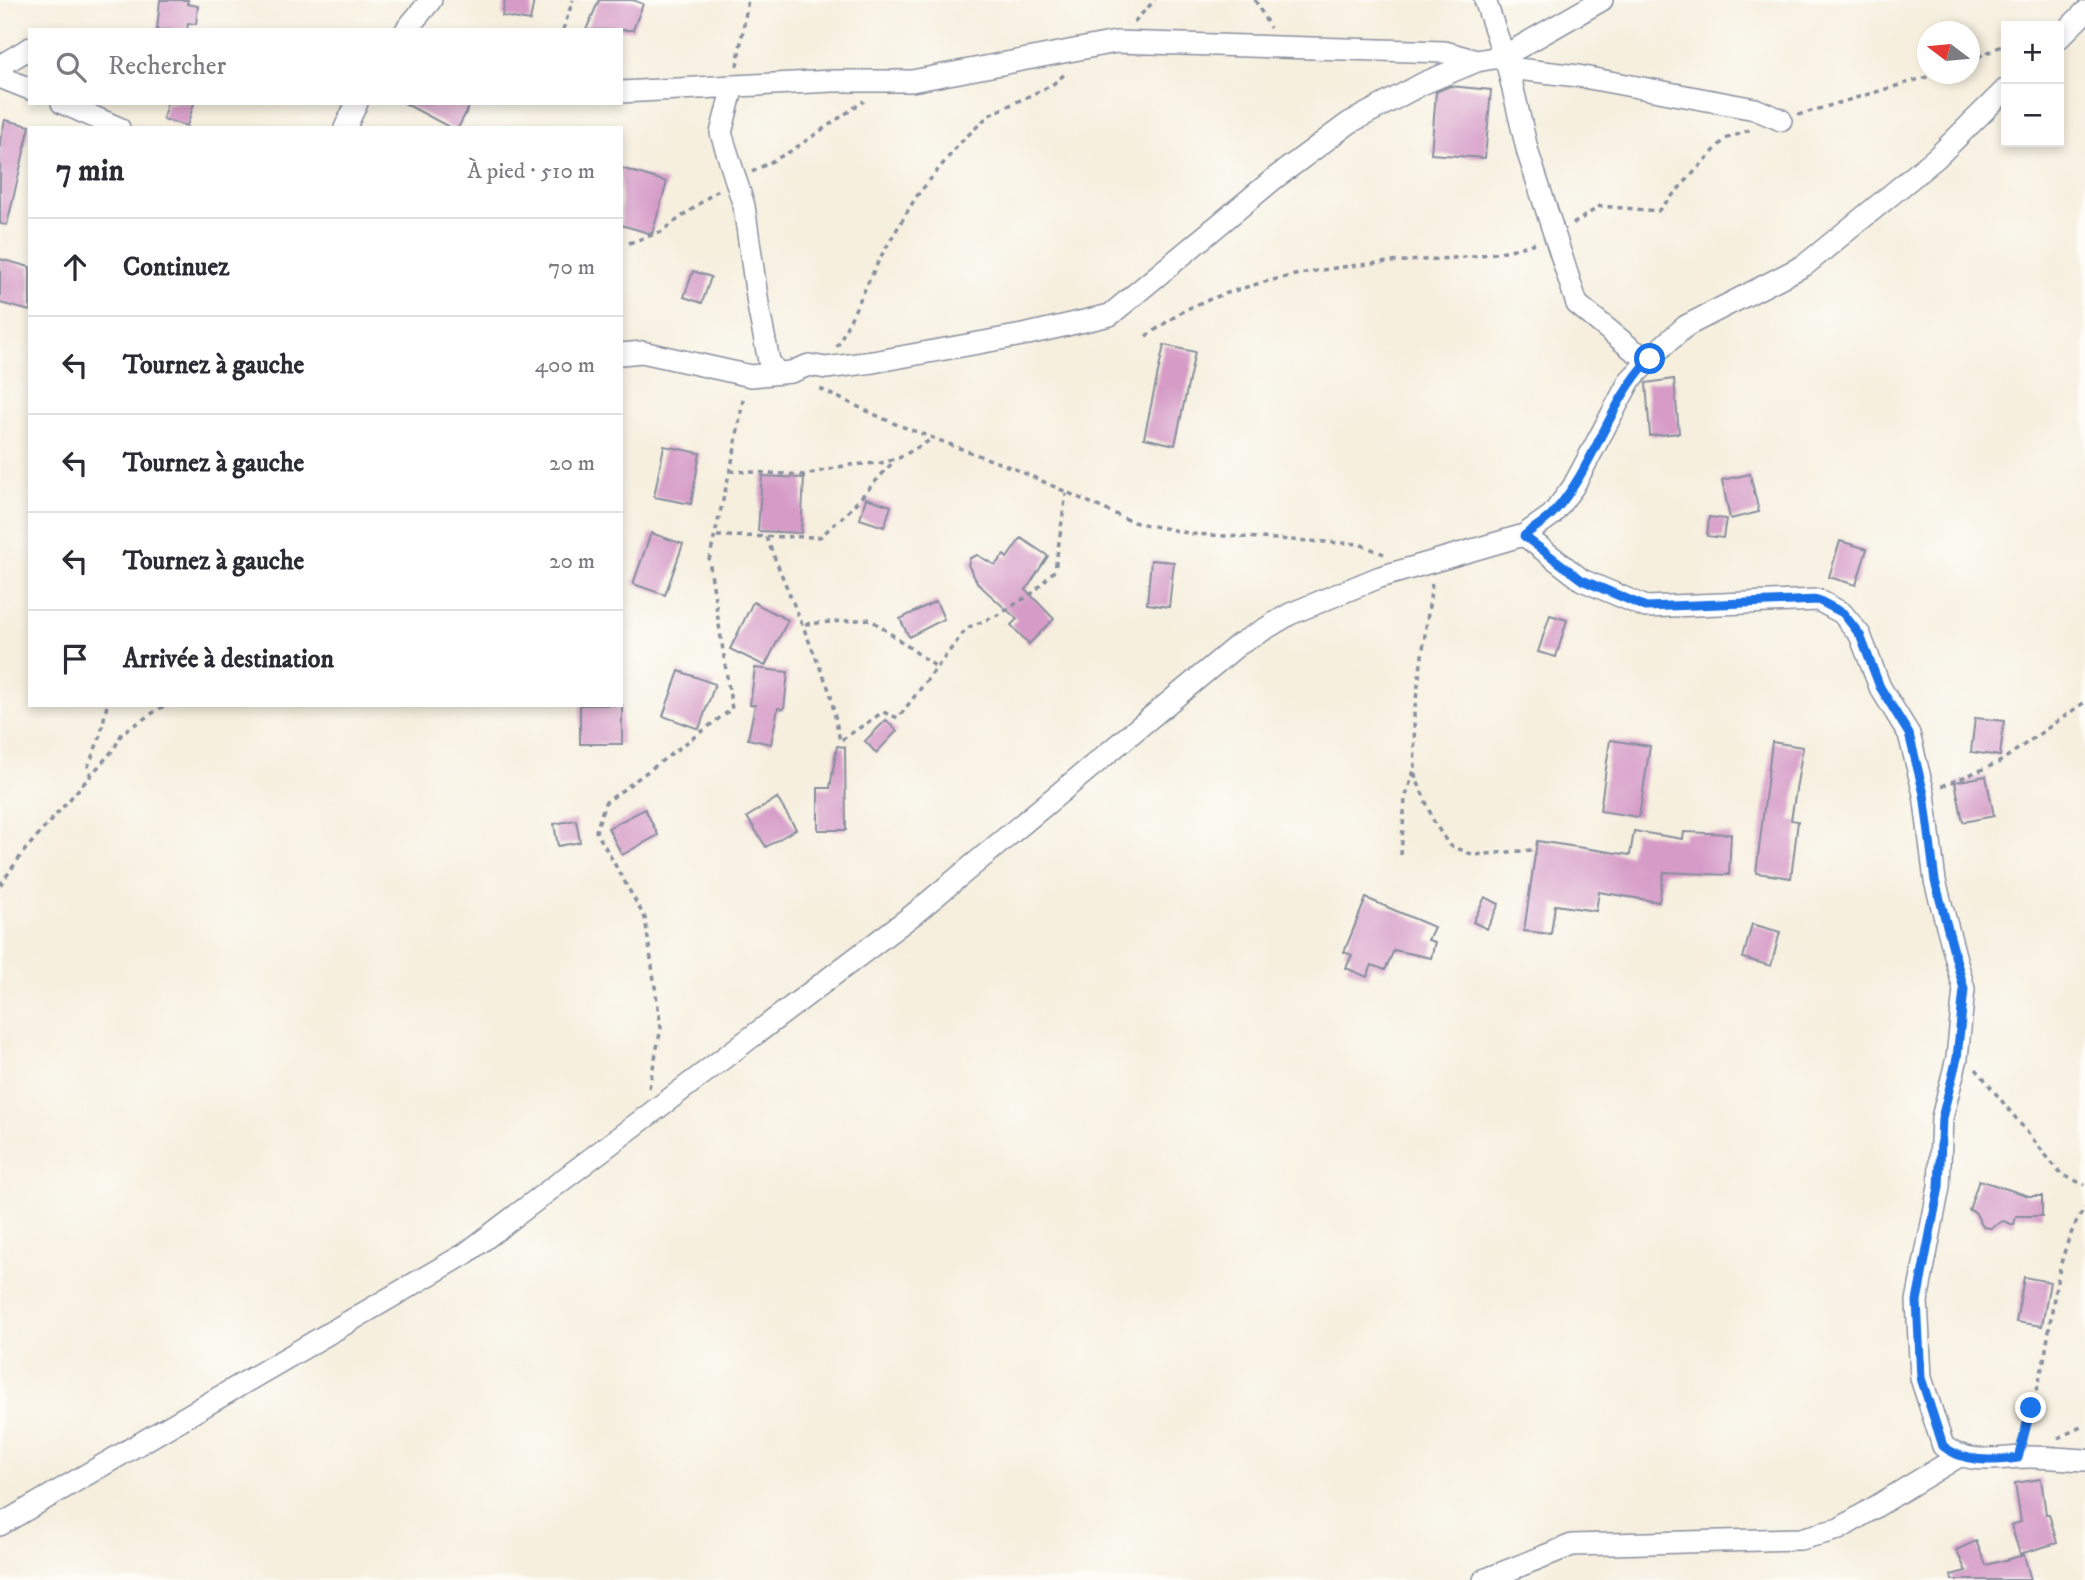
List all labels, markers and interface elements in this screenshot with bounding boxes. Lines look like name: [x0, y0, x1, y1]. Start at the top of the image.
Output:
north arrow: [1917, 21, 1980, 84]
map controls: [2001, 21, 2064, 147]
button: +: [2001, 21, 2064, 84]
search box: [28, 28, 623, 105]
icon: search: [52, 48, 90, 86]
text: Rechercher: [108, 50, 226, 83]
button: −: [2001, 84, 2064, 147]
text: 7 min: [56, 153, 124, 190]
text: À pied · 510 m: [467, 157, 595, 186]
icon: ahead: [56, 248, 94, 286]
text: Continuez: [123, 251, 229, 284]
text: 70 m: [548, 253, 595, 282]
route start: [1634, 343, 1665, 374]
icon: left: [56, 346, 94, 384]
text: Tournez à gauche: [123, 349, 304, 382]
text: 400 m: [535, 351, 595, 380]
icon: left: [56, 444, 94, 482]
text: Tournez à gauche: [123, 447, 304, 480]
text: 20 m: [549, 449, 595, 478]
icon: left: [56, 542, 94, 580]
text: Tournez à gauche: [123, 545, 304, 578]
text: 20 m: [549, 547, 595, 576]
icon: arrive: [56, 640, 94, 678]
text: Arrivée à destination: [123, 643, 334, 676]
route end: [2015, 1392, 2046, 1423]

